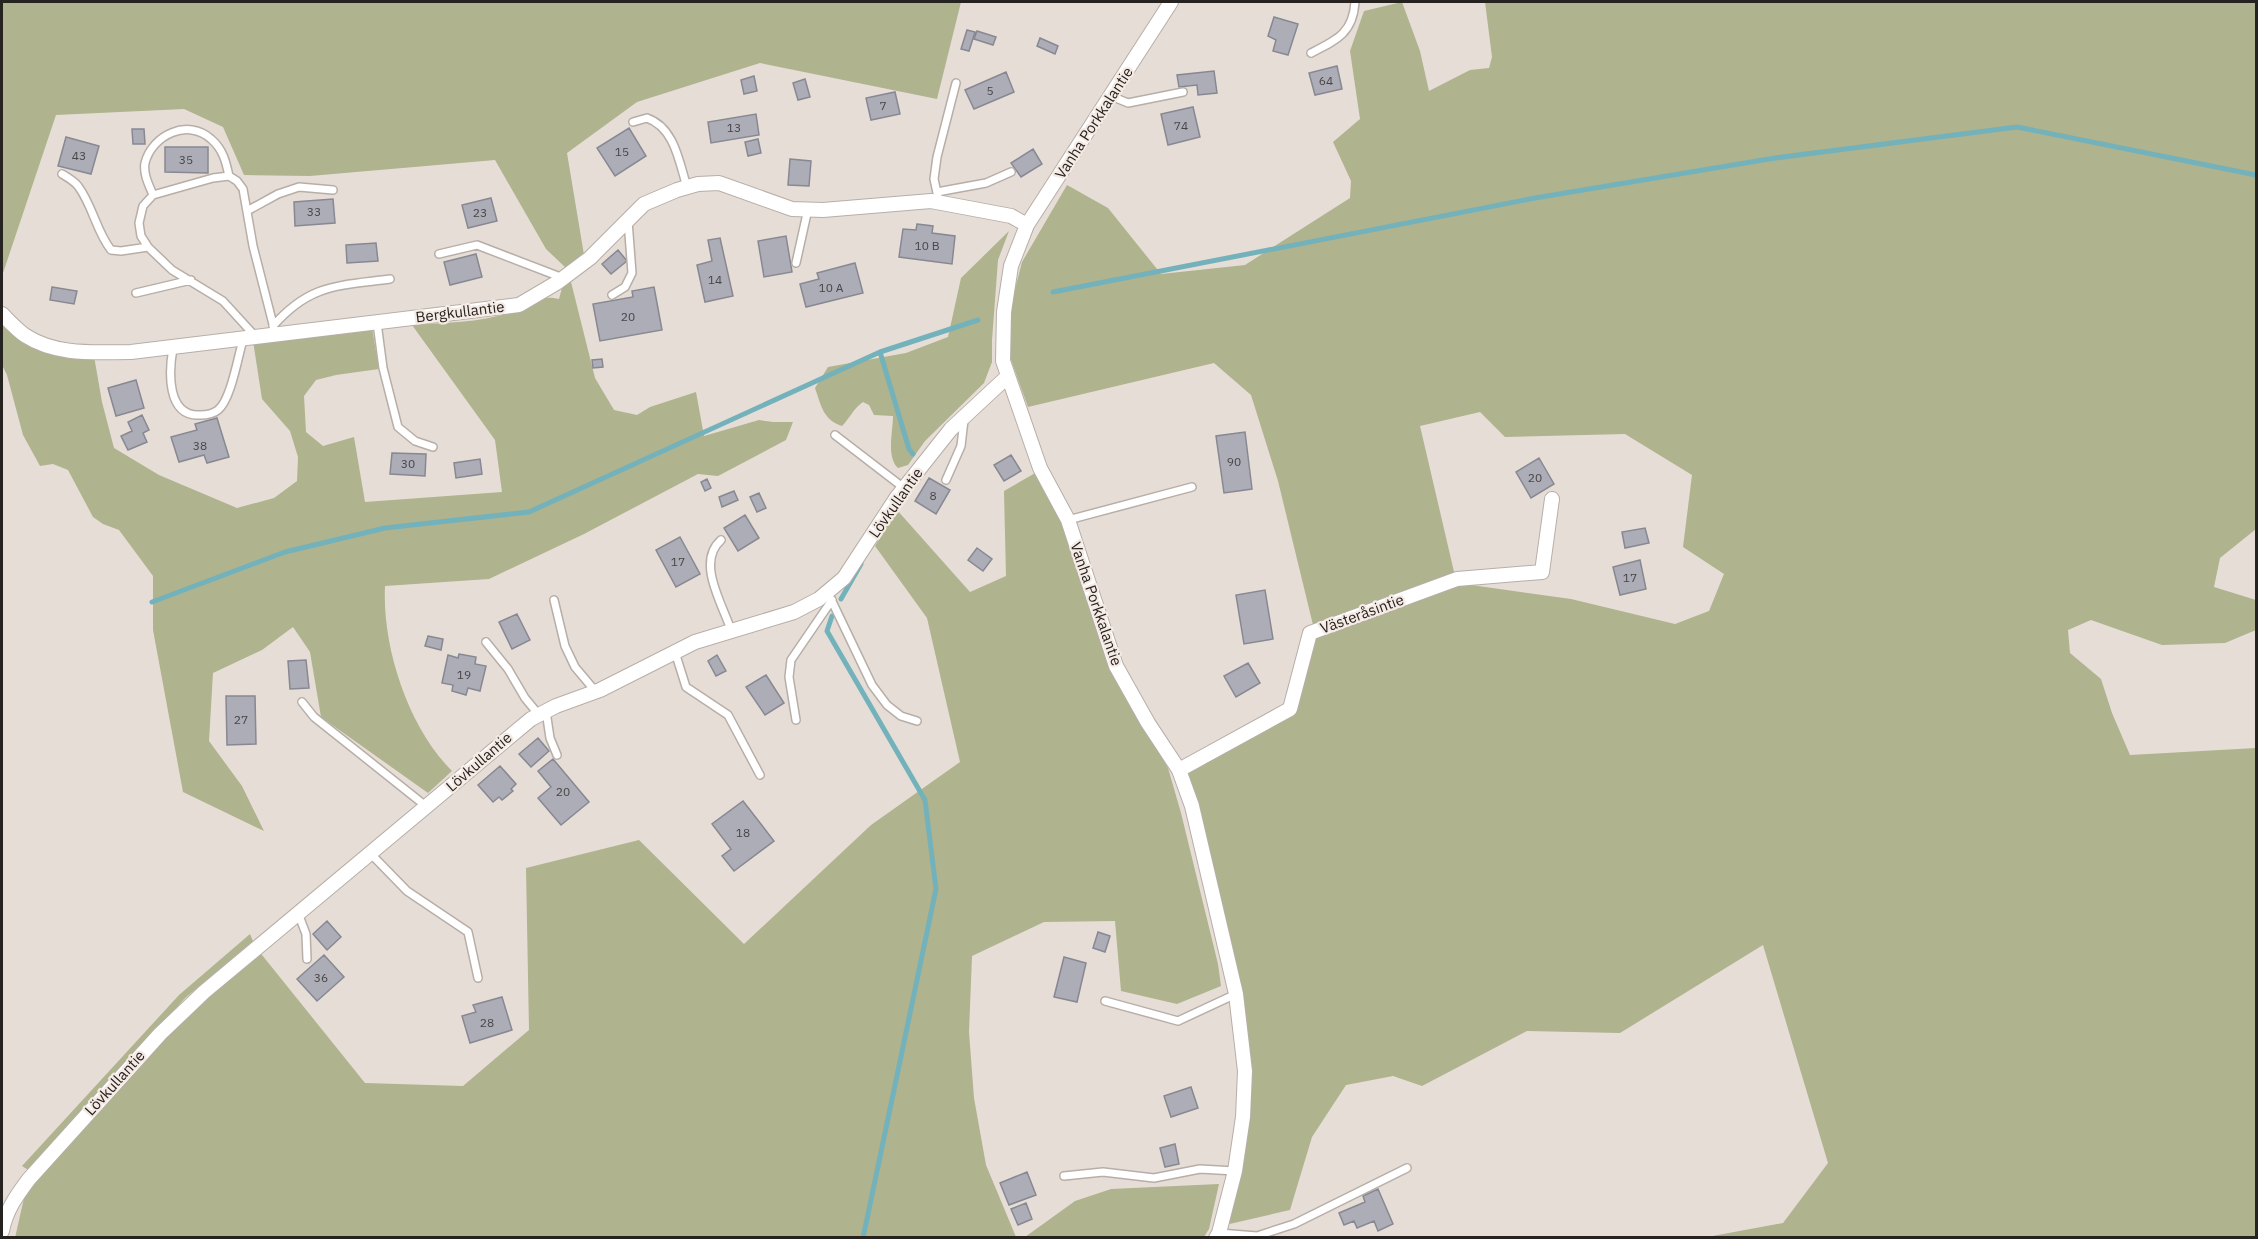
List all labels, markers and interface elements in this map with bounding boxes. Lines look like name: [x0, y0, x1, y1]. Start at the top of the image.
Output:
street label: Vanha Porkkalantie: [1050, 63, 1137, 182]
house number: 64: [1319, 73, 1333, 88]
house number: 5: [986, 83, 994, 98]
house number: 7: [879, 98, 887, 113]
house number: 74: [1174, 118, 1188, 133]
house number: 13: [727, 120, 741, 135]
house number: 15: [615, 144, 629, 159]
house number: 43: [72, 148, 86, 163]
house number: 35: [179, 152, 193, 167]
house number: 33: [307, 204, 321, 219]
house number: 23: [473, 205, 487, 220]
house number: 10 B: [914, 238, 940, 253]
house number: 14: [708, 272, 722, 287]
house number: 10 A: [819, 280, 844, 295]
street label: Bergkullantie: [414, 297, 505, 326]
house number: 20: [621, 309, 635, 324]
house number: 38: [193, 438, 207, 453]
house number: 90: [1227, 454, 1241, 469]
house number: 30: [401, 456, 415, 471]
street label: Lövkullantie: [865, 464, 927, 541]
house number: 20: [1528, 470, 1542, 485]
house number: 8: [929, 488, 937, 503]
street label: Vanha Porkkalantie: [1066, 539, 1127, 668]
house number: 17: [671, 554, 685, 569]
house number: 17: [1623, 570, 1637, 585]
street label: Västeråsintie: [1317, 590, 1406, 637]
house number: 19: [457, 667, 471, 682]
house number: 27: [234, 712, 248, 727]
street label: Lövkullantie: [442, 728, 516, 795]
house number: 20: [556, 784, 570, 799]
house number: 18: [736, 825, 750, 840]
house number: 36: [314, 970, 328, 985]
house number: 28: [480, 1015, 494, 1030]
street label: Lövkullantie: [80, 1046, 149, 1119]

